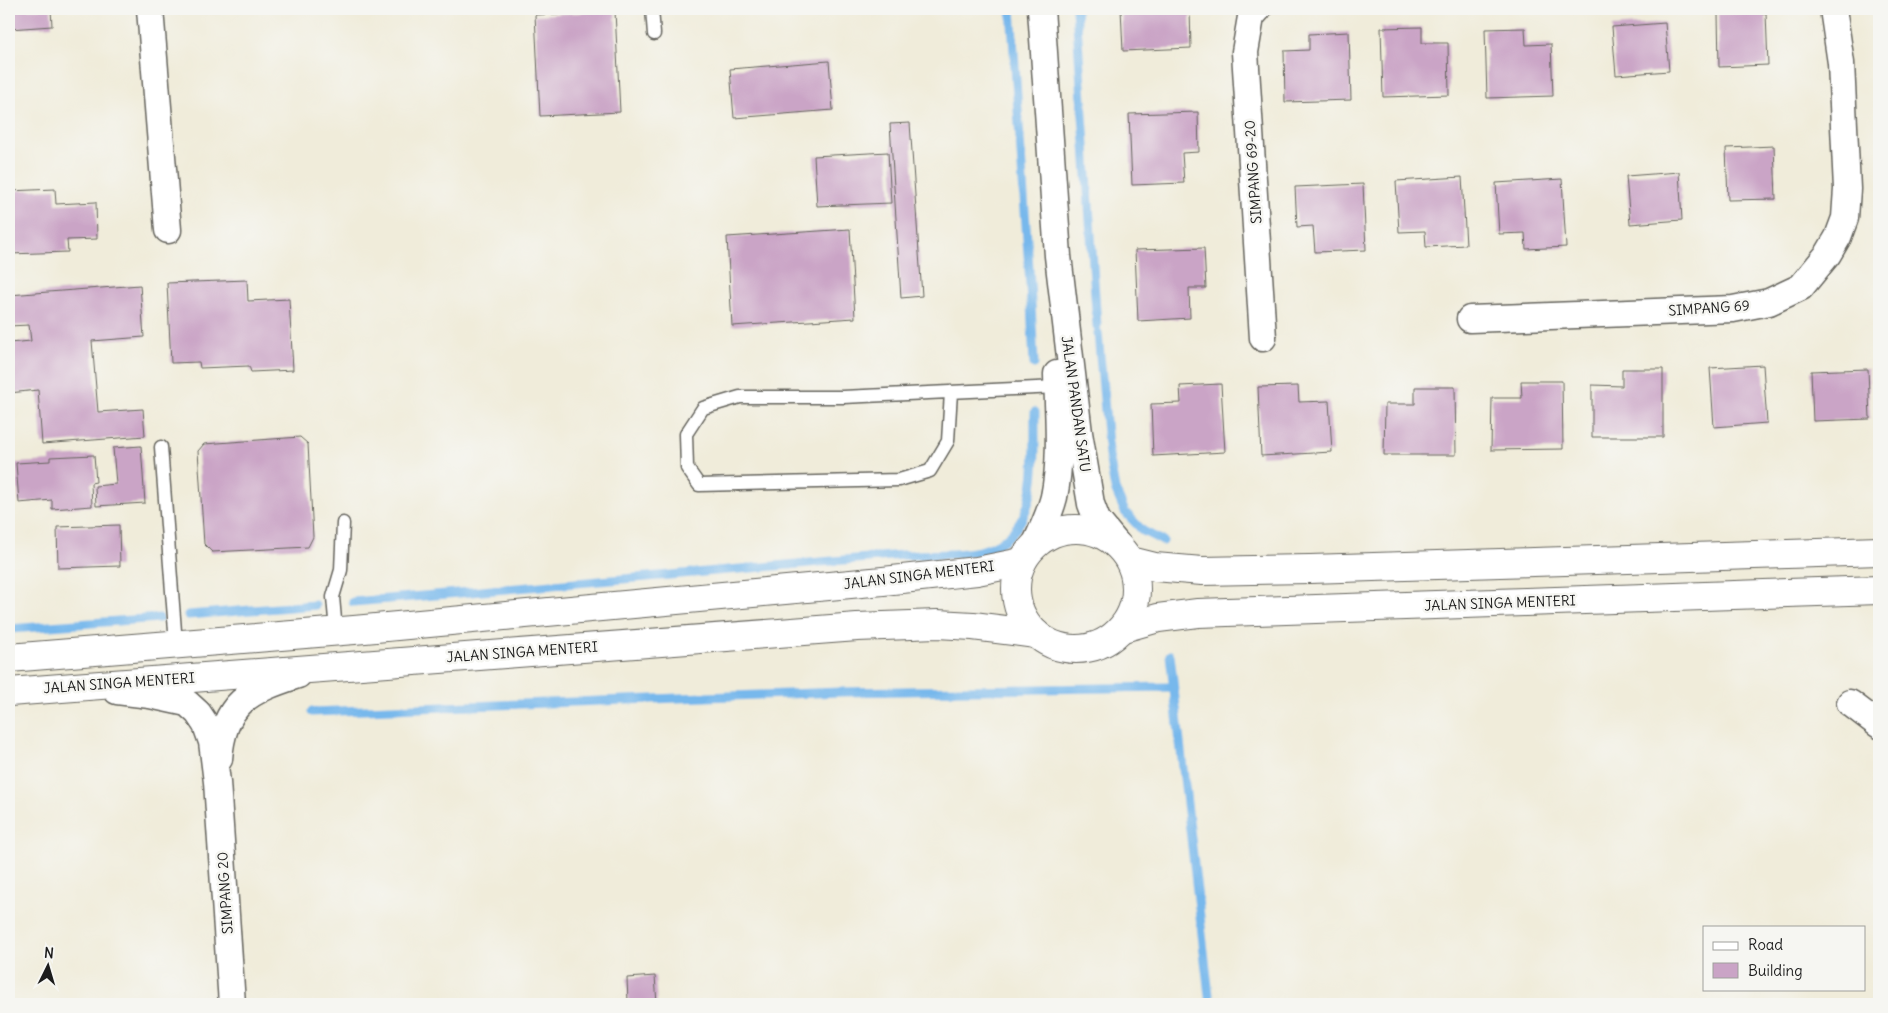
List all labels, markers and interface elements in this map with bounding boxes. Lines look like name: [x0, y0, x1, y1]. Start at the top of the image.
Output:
street label: SIMPANG 69-20: [1240, 120, 1266, 224]
street label: SIMPANG 69: [1668, 296, 1750, 320]
street label: JALAN PANDAN SATU: [1058, 335, 1094, 473]
street label: JALAN SINGA MENTERI: [843, 557, 995, 593]
street label: JALAN SINGA MENTERI: [1424, 591, 1576, 615]
street label: JALAN SINGA MENTERI: [446, 638, 598, 666]
street label: JALAN SINGA MENTERI: [43, 669, 195, 697]
street label: SIMPANG 20: [213, 851, 237, 935]
legend: [1703, 926, 1866, 990]
text: Road: [1748, 935, 1783, 954]
north arrow: [22, 940, 72, 990]
text: N: [44, 944, 55, 962]
text: Building: [1748, 961, 1803, 980]

